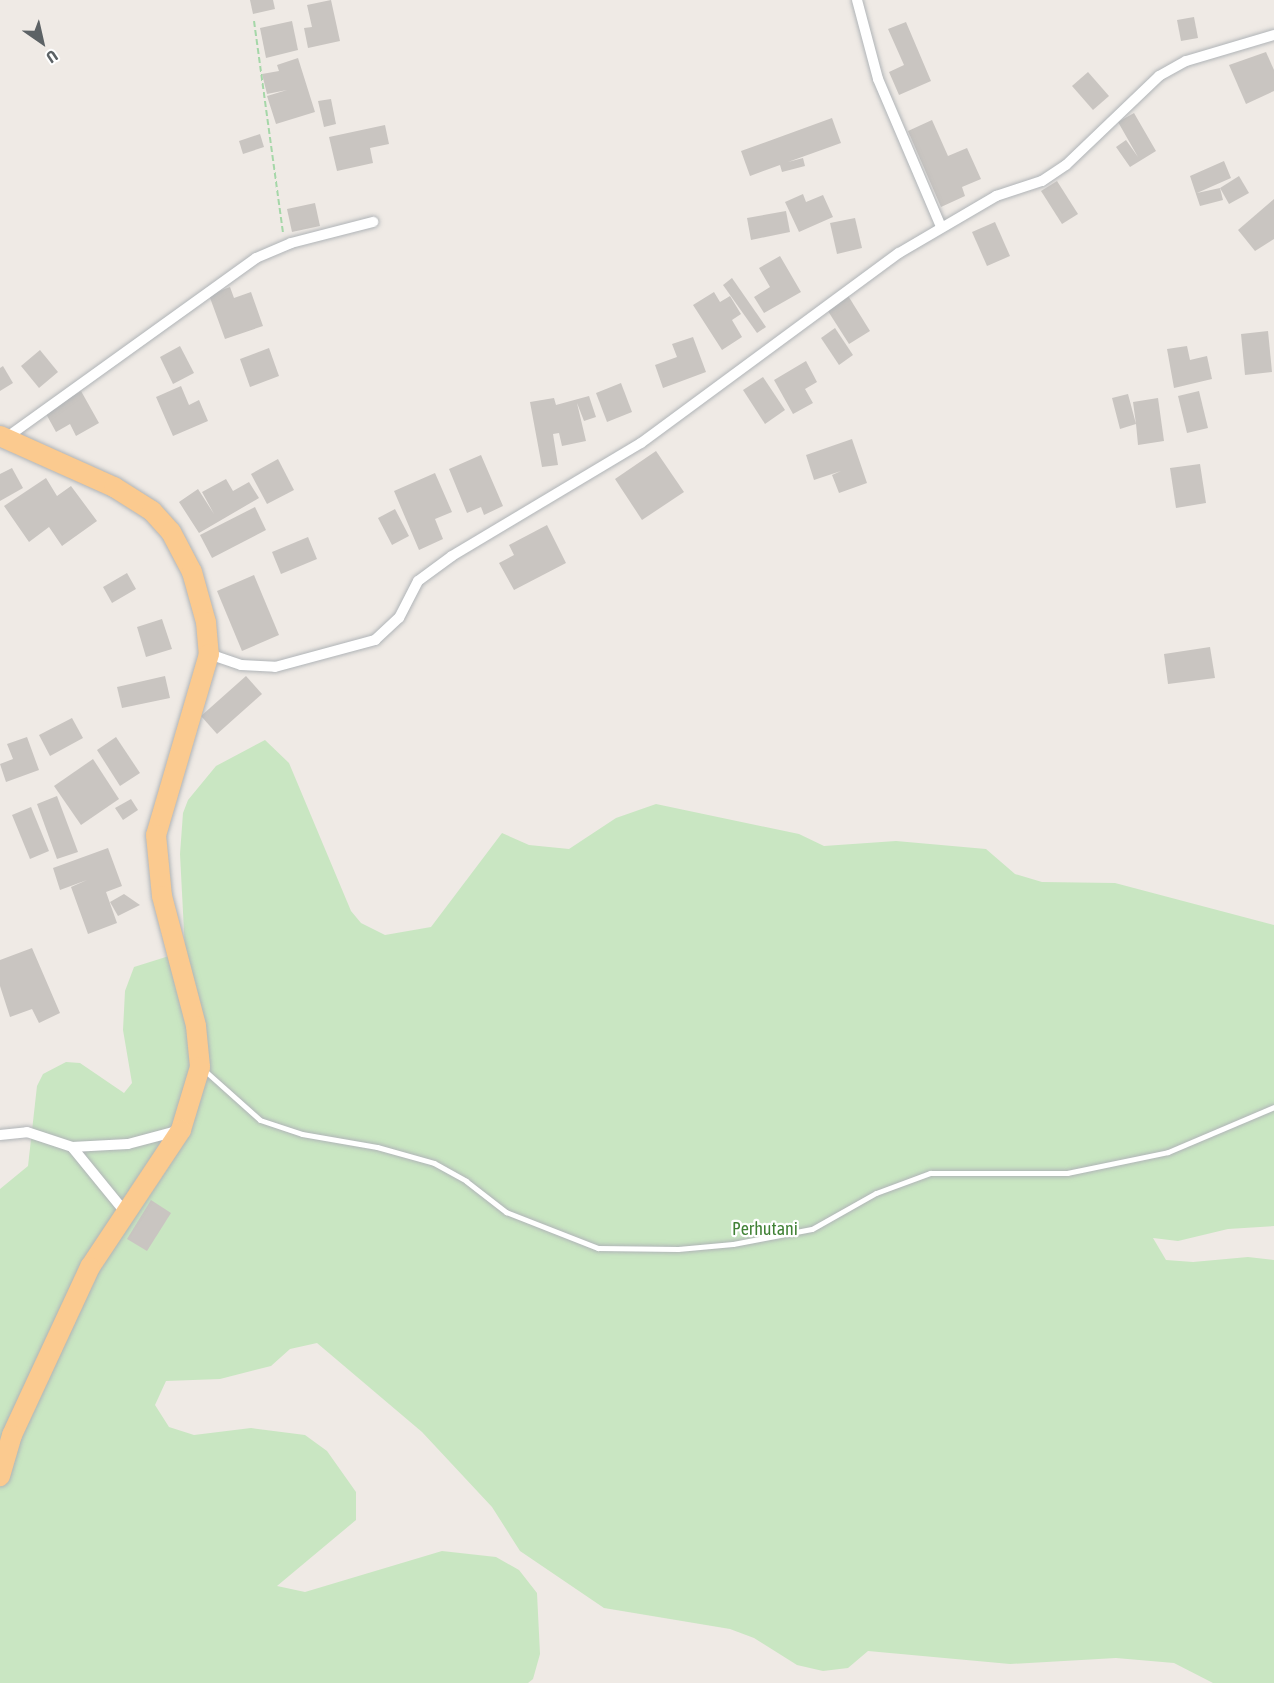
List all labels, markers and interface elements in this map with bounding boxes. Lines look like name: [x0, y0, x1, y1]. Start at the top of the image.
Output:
north arrow: [12, 12, 72, 72]
text: U: [43, 47, 61, 67]
park label: Perhutani: [732, 1218, 798, 1240]

